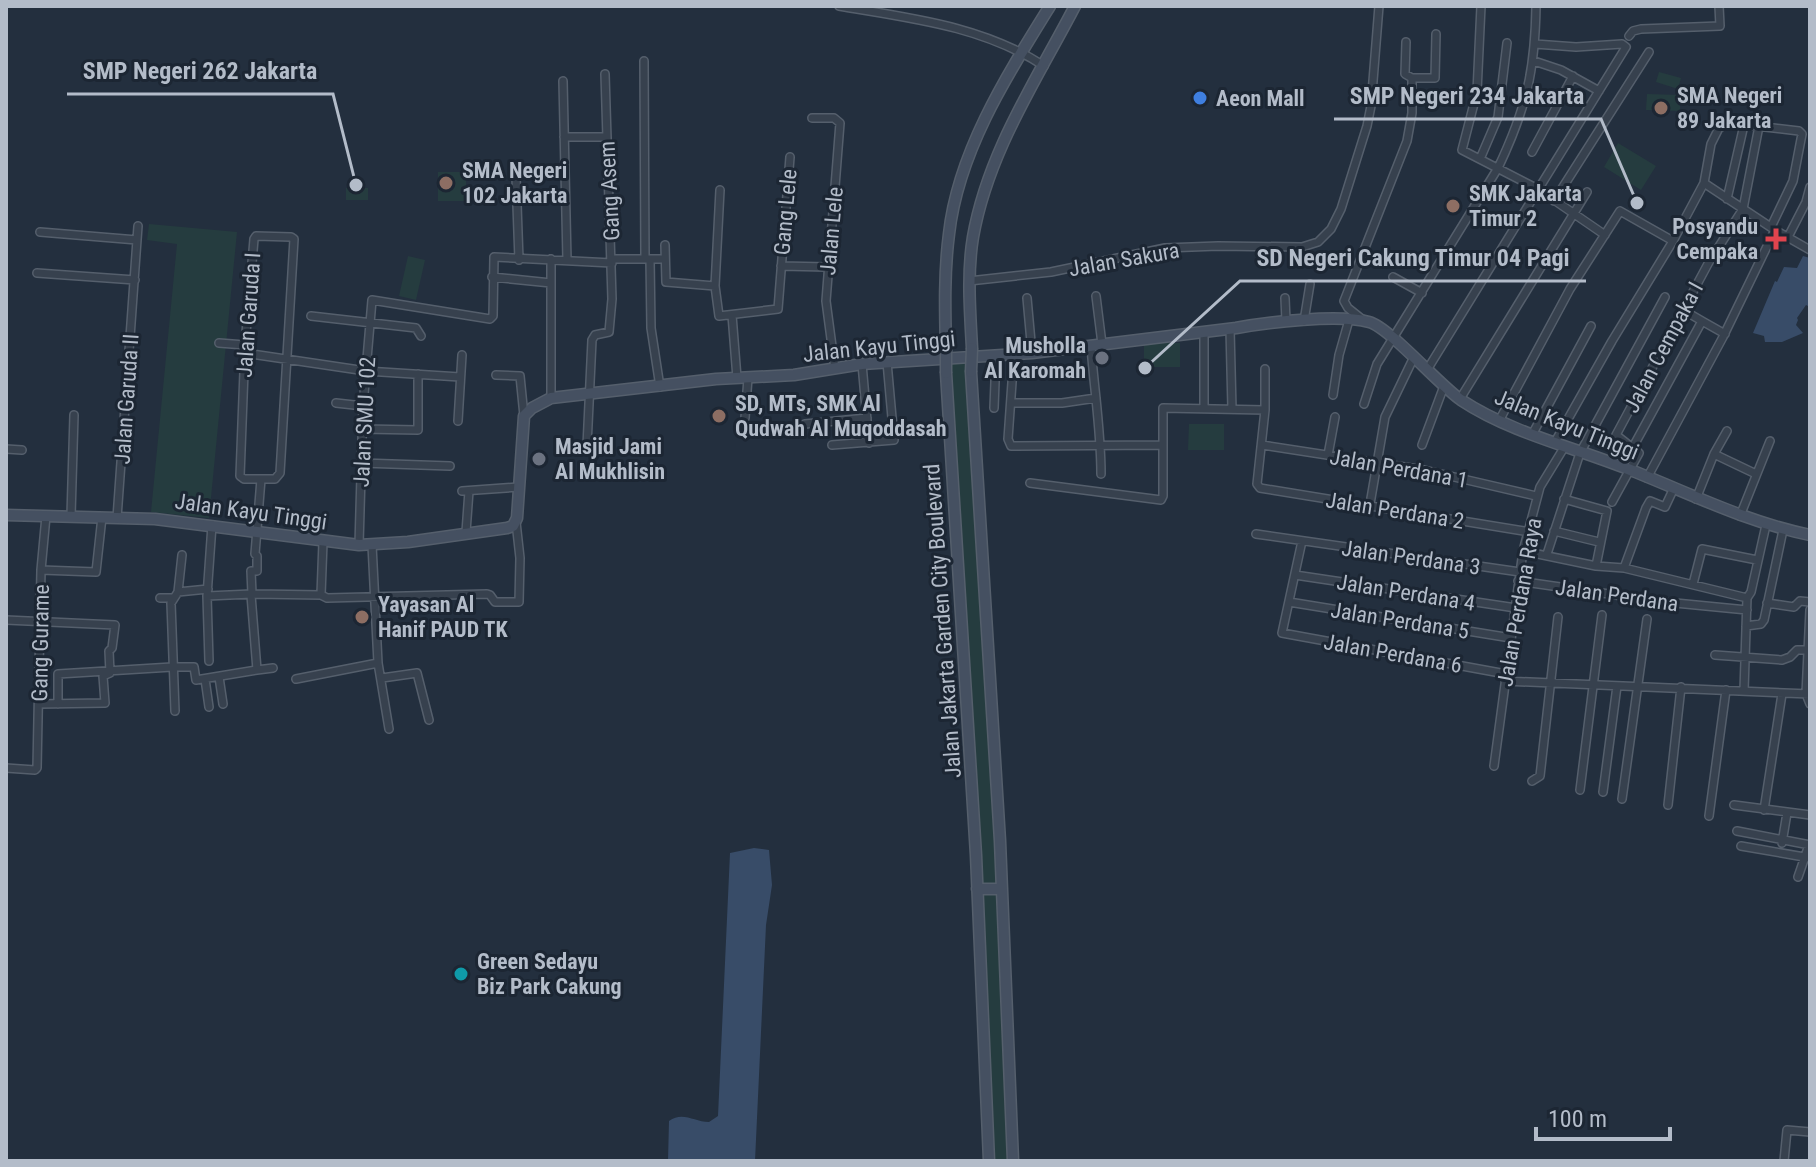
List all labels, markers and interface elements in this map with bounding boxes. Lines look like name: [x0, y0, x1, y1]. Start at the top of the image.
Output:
callout: SMP Negeri 262 Jakarta: [67, 46, 333, 94]
text: SMP Negeri 262 Jakarta: [83, 57, 317, 85]
callout: SMP Negeri 234 Jakarta: [1334, 71, 1601, 119]
text: SMP Negeri 234 Jakarta: [1350, 82, 1584, 110]
place label: SMA Negeri 89 Jakarta: [1677, 83, 1782, 133]
place label: Aeon Mall: [1216, 86, 1305, 111]
marker: Aeon Mall: [1191, 89, 1209, 107]
marker: SMA Negeri 89 Jakarta: [1652, 99, 1670, 117]
street label: Gang Asem: [594, 141, 625, 241]
place label: SMA Negeri 102 Jakarta: [462, 158, 567, 208]
street label: Gang Lele: [769, 168, 802, 256]
marker: SMA Negeri 102 Jakarta: [437, 174, 455, 192]
place label: SMK Jakarta Timur 2: [1469, 181, 1582, 231]
street label: Jalan Lele: [815, 186, 848, 276]
marker: SMK Jakarta Timur 2: [1444, 197, 1462, 215]
place label: Posyandu Cempaka: [1672, 214, 1758, 264]
marker: Posyandu Cempaka: [1765, 228, 1787, 250]
callout: SD Negeri Cakung Timur 04 Pagi: [1240, 233, 1586, 281]
street label: Jalan Sakura: [1067, 237, 1181, 282]
text: SD Negeri Cakung Timur 04 Pagi: [1256, 244, 1570, 272]
street label: Jalan Garuda I: [232, 252, 265, 378]
street label: Jalan Cempaka I: [1619, 278, 1708, 417]
street label: Jalan Kayu Tinggi: [802, 326, 957, 367]
street label: Jalan Garuda II: [109, 333, 144, 465]
place label: Musholla Al Karomah: [984, 333, 1086, 383]
marker: Musholla Al Karomah: [1093, 349, 1111, 367]
street label: Jalan SMU 102: [349, 356, 380, 488]
street label: Jalan Kayu Tinggi: [1491, 384, 1643, 465]
place label: SD, MTs, SMK Al Qudwah Al Muqoddasah: [735, 391, 947, 441]
marker: SD, MTs, SMK Al Qudwah Al Muqoddasah: [710, 407, 728, 425]
place label: Masjid Jami Al Mukhlisin: [555, 434, 665, 484]
street label: Jalan Perdana 1: [1328, 444, 1470, 493]
marker: Masjid Jami Al Mukhlisin: [530, 450, 548, 468]
street label: Jalan Jakarta Garden City Boulevard: [919, 463, 966, 779]
street label: Jalan Perdana 2: [1324, 487, 1466, 534]
street label: Jalan Kayu Tinggi: [173, 488, 329, 535]
street label: Jalan Perdana Raya: [1492, 516, 1547, 688]
street label: Jalan Perdana 3: [1340, 535, 1482, 580]
street label: Jalan Perdana 4: [1335, 569, 1477, 616]
street label: Jalan Perdana: [1554, 574, 1680, 617]
street label: Gang Gurame: [27, 584, 54, 702]
place label: Yayasan Al Hanif PAUD TK: [378, 592, 508, 642]
street label: Jalan Perdana 5: [1329, 597, 1471, 644]
marker: Yayasan Al Hanif PAUD TK: [353, 608, 371, 626]
street label: Jalan Perdana 6: [1322, 629, 1464, 678]
place label: Green Sedayu Biz Park Cakung: [477, 949, 622, 999]
marker: Green Sedayu Biz Park Cakung: [452, 965, 470, 983]
scale bar: [1536, 1091, 1670, 1141]
text: 100 m: [1548, 1105, 1607, 1133]

